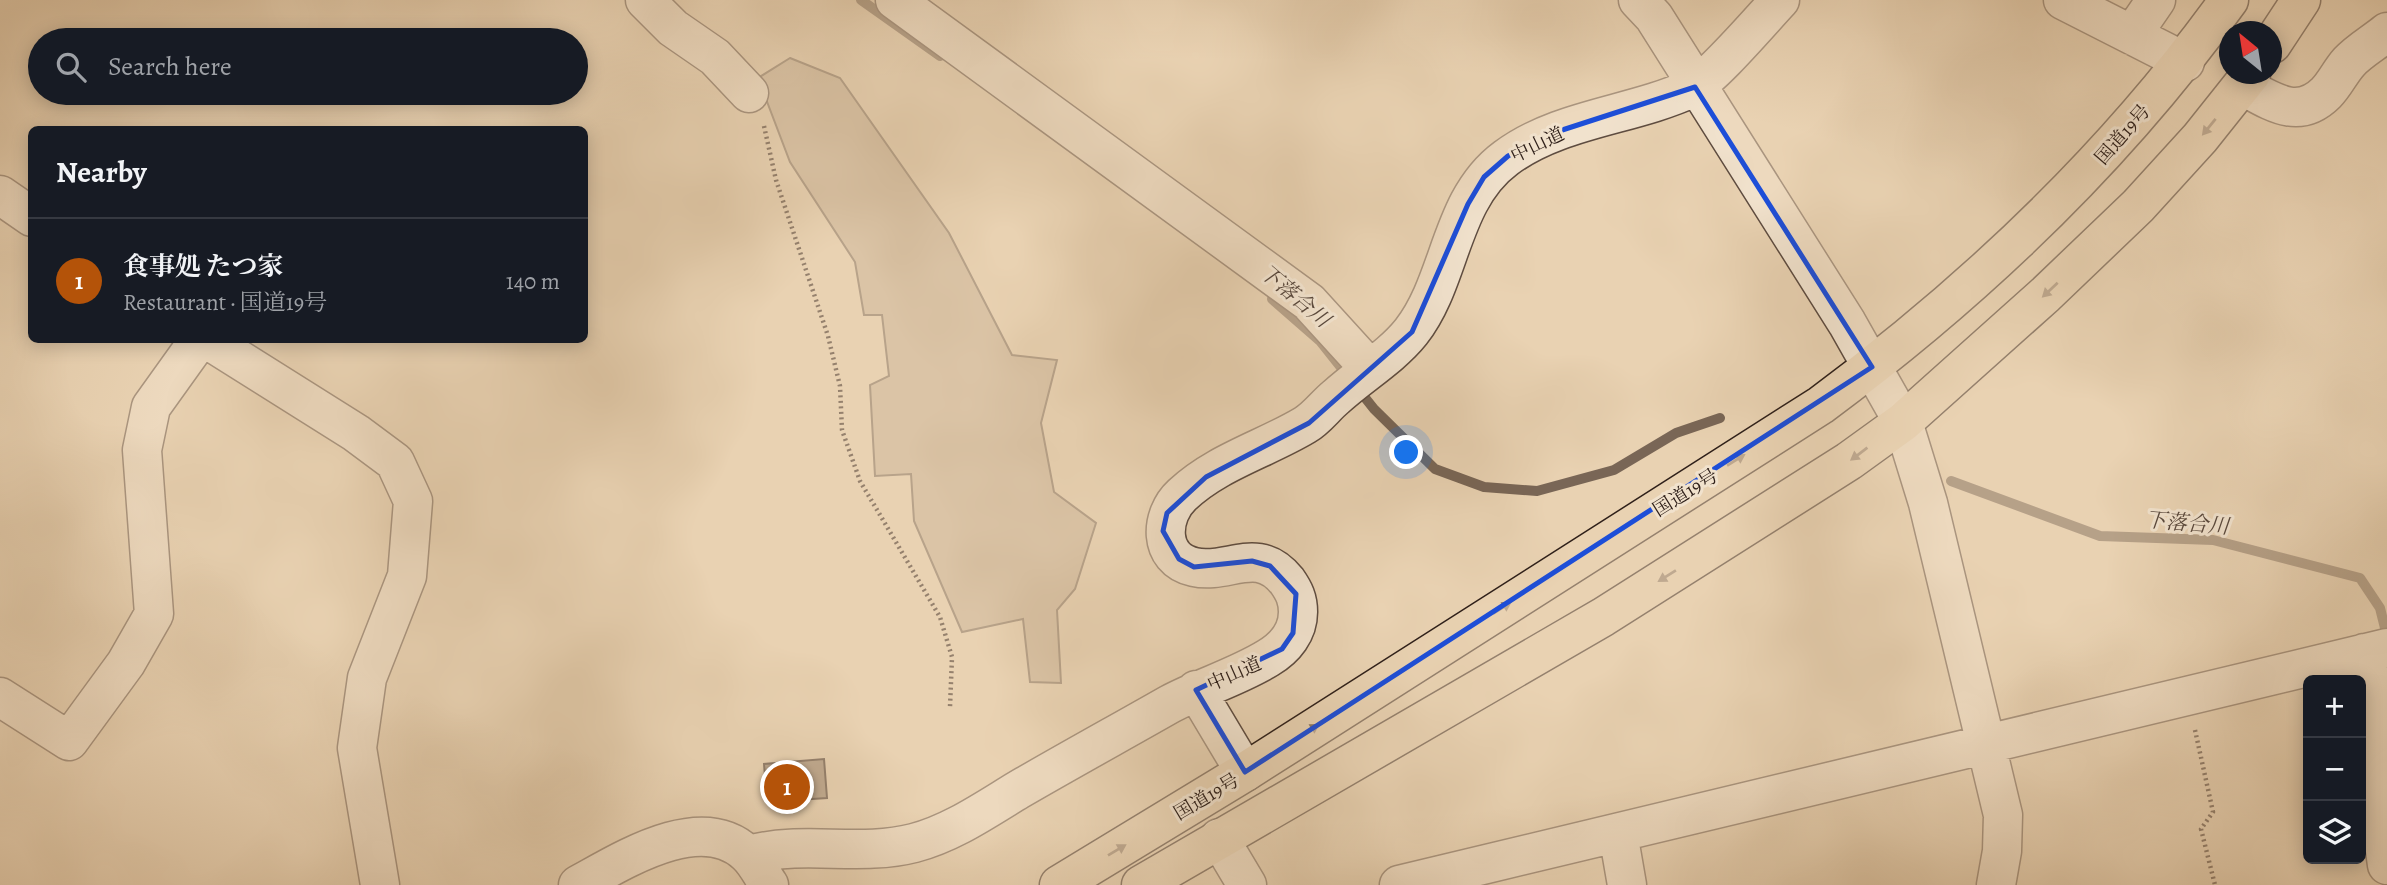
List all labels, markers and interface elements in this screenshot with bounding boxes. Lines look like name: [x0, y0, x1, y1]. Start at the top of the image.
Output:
north arrow: [2219, 21, 2282, 84]
search box: [28, 28, 588, 105]
icon: search: [52, 48, 90, 86]
text: Search here: [108, 49, 232, 84]
street label: 国道19号: [2089, 99, 2156, 170]
one-way arrow: [2201, 118, 2217, 136]
street label: 中山道: [1506, 121, 1569, 169]
text: Nearby: [56, 152, 147, 192]
text: 食事処 たつ家: [123, 249, 284, 284]
water label: 下落合川: [1254, 258, 1338, 335]
text: 1: [75, 266, 83, 297]
text: 140 m: [506, 266, 560, 297]
one-way arrow: [2042, 281, 2059, 297]
text: Restaurant · 国道19号: [123, 287, 327, 318]
your location: [1389, 435, 1423, 469]
one-way arrow: [1850, 447, 1869, 461]
one-way arrow: [1726, 453, 1745, 466]
street label: 国道19号: [1648, 463, 1723, 523]
water label: 下落合川: [2144, 505, 2232, 541]
one-way arrow: [1658, 569, 1677, 582]
one-way arrow: [1493, 602, 1512, 615]
street label: 中山道: [1203, 650, 1266, 697]
map controls: [2303, 675, 2366, 864]
button: +: [2303, 675, 2366, 738]
one-way arrow: [1301, 724, 1320, 737]
button: −: [2303, 738, 2366, 801]
pin: 1: [764, 761, 810, 813]
street label: 国道19号: [1169, 767, 1244, 827]
button: layers: [2303, 801, 2366, 864]
one-way arrow: [1107, 843, 1126, 856]

